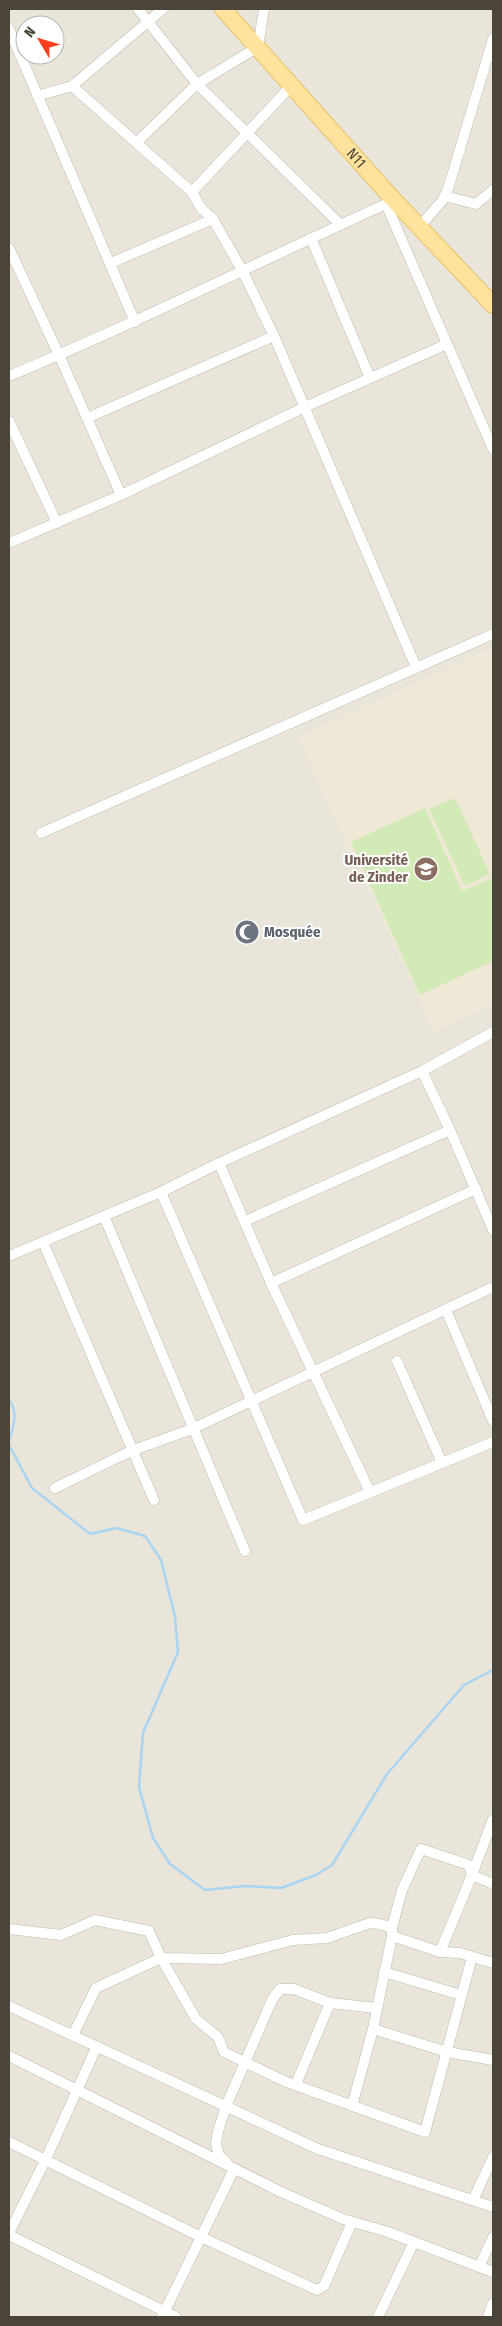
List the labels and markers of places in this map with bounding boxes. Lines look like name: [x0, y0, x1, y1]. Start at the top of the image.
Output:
place label: Université de Zinder: [345, 851, 409, 886]
school or university icon: Université de Zinder: [413, 856, 439, 882]
mosque icon: Mosquée: [234, 919, 260, 945]
place label: Mosquée: [264, 923, 321, 941]

